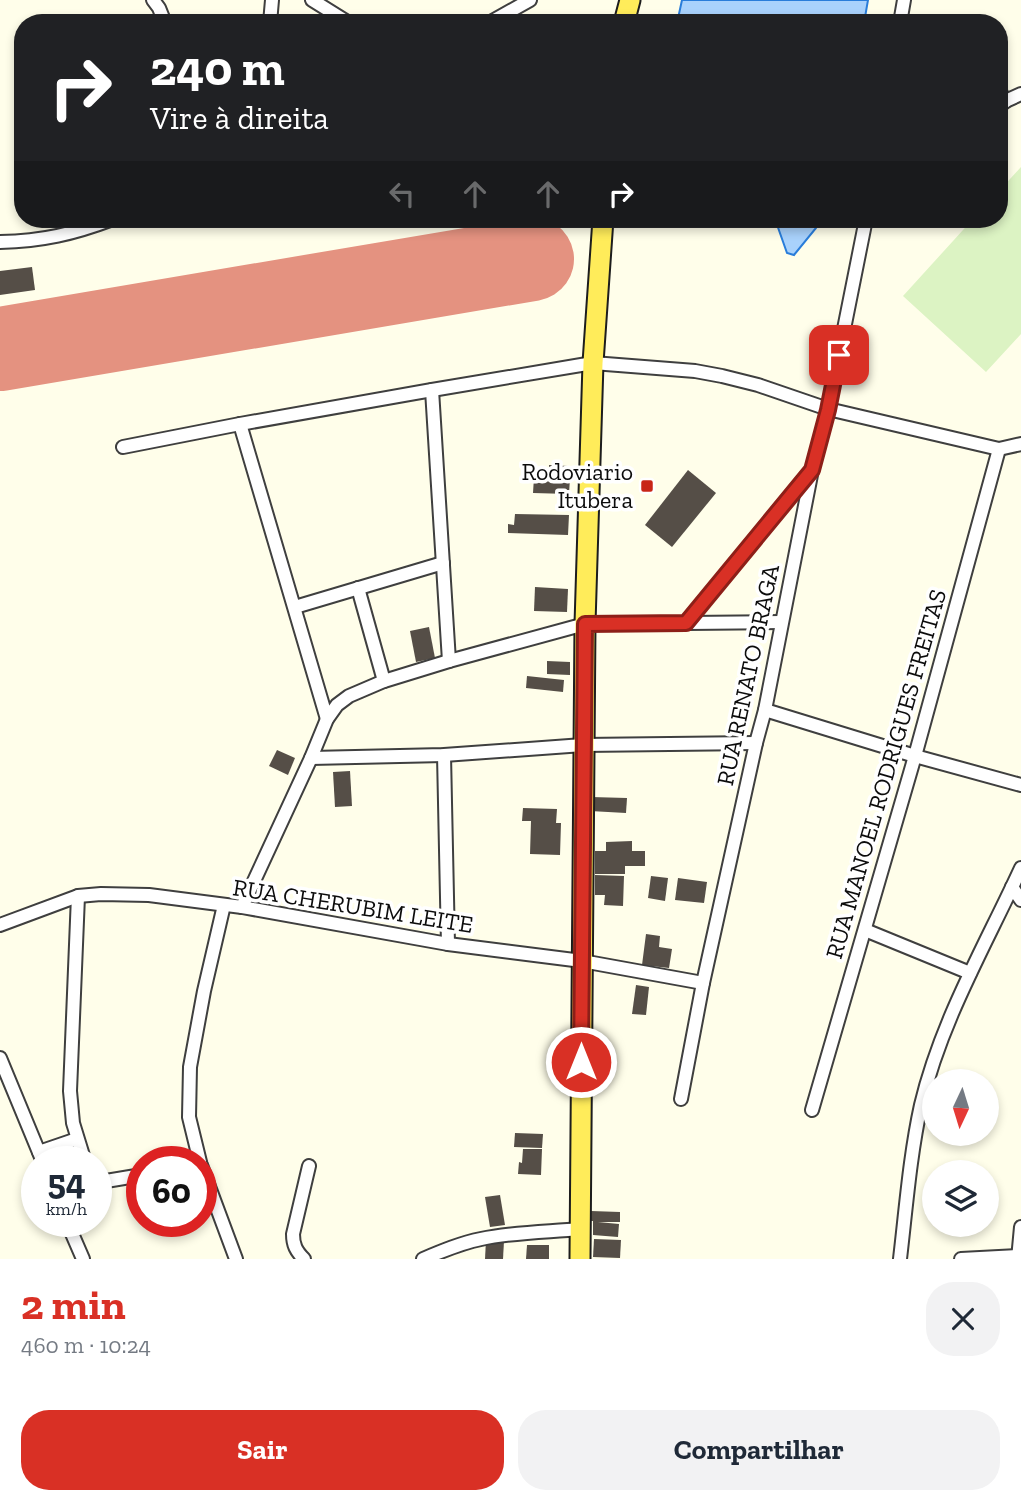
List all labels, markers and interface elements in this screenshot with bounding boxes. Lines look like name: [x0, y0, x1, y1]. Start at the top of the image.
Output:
text: 240 m: [150, 39, 285, 98]
icon: right: [35, 42, 126, 133]
text: Vire à direita: [150, 99, 329, 137]
icon: left: [383, 175, 421, 213]
icon: ahead: [456, 175, 494, 213]
icon: ahead: [529, 175, 567, 213]
icon: right: [602, 175, 640, 213]
pin: [809, 325, 869, 385]
icon: arrive: [820, 336, 858, 374]
place label: Rodoviario Itubera: [521, 457, 633, 514]
marker: Rodoviario Itubera: [639, 478, 655, 494]
street label: RUA RENATO BRAGA: [710, 561, 785, 788]
street label: RUA MANOEL RODRIGUES FREITAS: [819, 586, 952, 962]
street label: RUA CHERUBIM LEITE: [231, 872, 475, 939]
position arrow: [544, 1025, 618, 1099]
north arrow: [922, 1069, 999, 1146]
map controls: [922, 1069, 999, 1237]
speed limit sign: 60: [126, 1146, 217, 1237]
button: layers: [922, 1160, 999, 1237]
text: 54: [47, 1161, 86, 1203]
text: km/h: [46, 1198, 87, 1220]
text: 2 min: [21, 1279, 126, 1330]
button: close: [926, 1282, 1000, 1356]
text: 460 m · 10:24: [21, 1331, 151, 1359]
button: Sair: [21, 1410, 504, 1490]
button: Compartilhar: [518, 1410, 1000, 1490]

